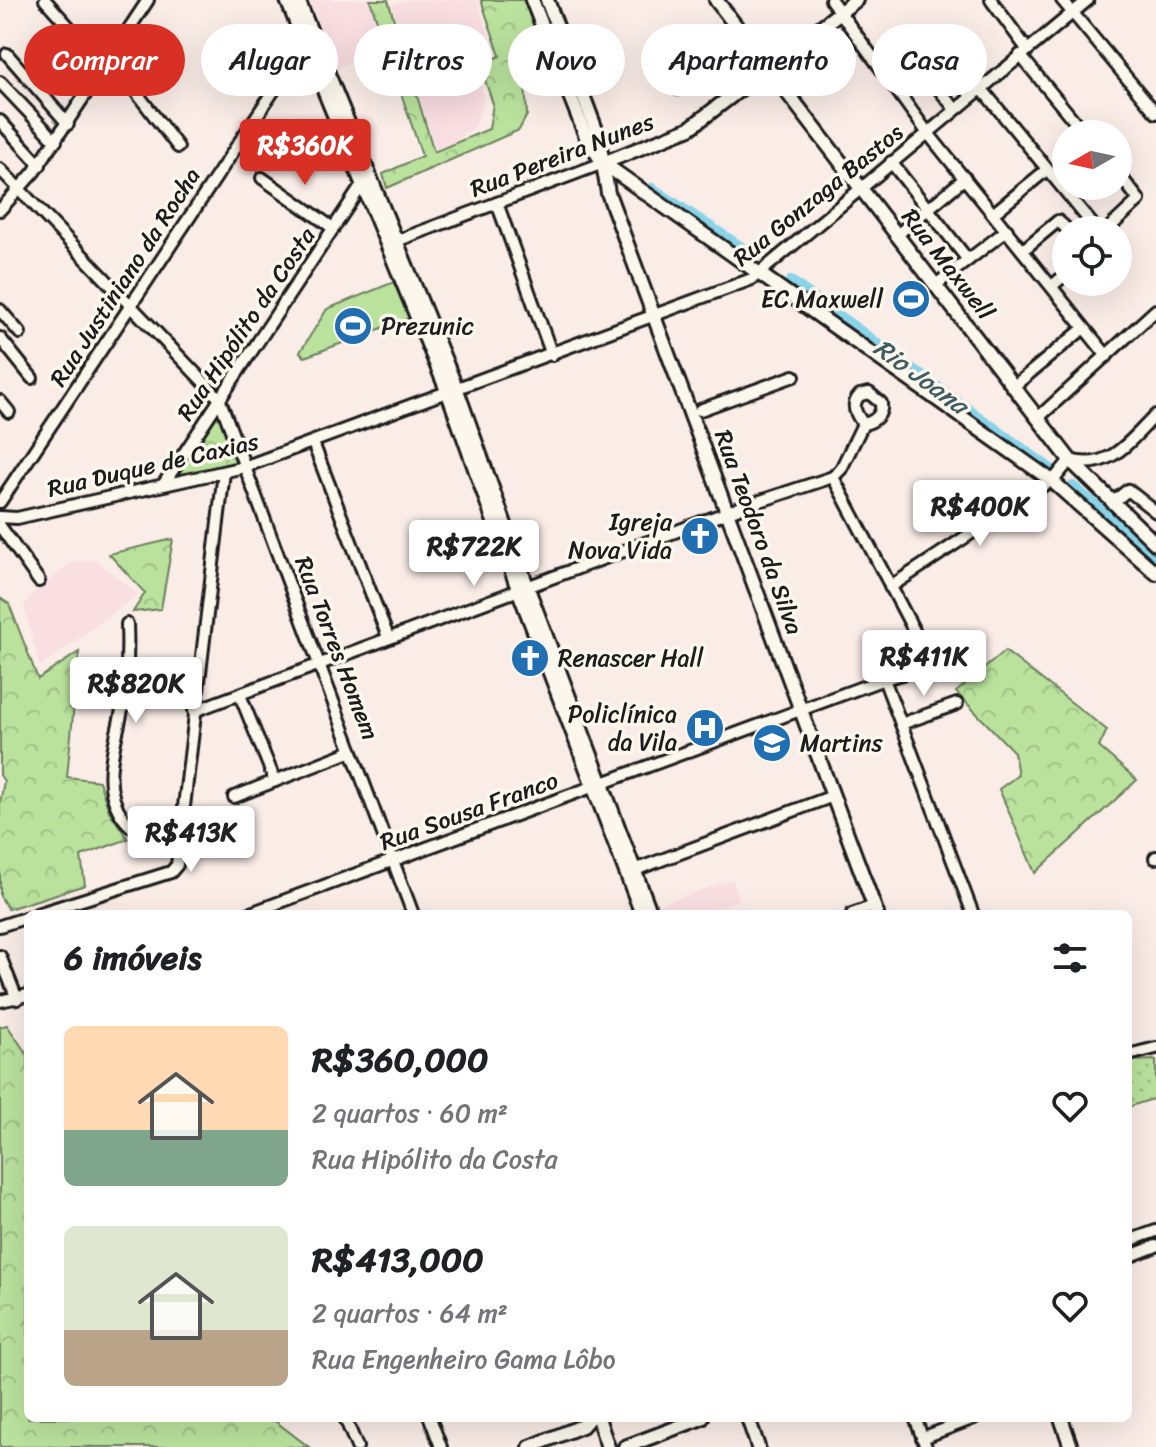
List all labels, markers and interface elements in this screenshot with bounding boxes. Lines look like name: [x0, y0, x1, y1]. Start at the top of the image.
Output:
chip: Comprar: [24, 24, 185, 96]
chip: Alugar: [201, 24, 338, 96]
chip: Filtros: [354, 24, 492, 96]
chip: Novo: [508, 24, 625, 96]
chip: Apartamento: [641, 24, 856, 96]
chip: Casa: [872, 24, 987, 96]
street label: Rua Pereira Nunes: [464, 100, 661, 209]
street label: Rua Gonzaga Bastos: [723, 112, 913, 277]
pin: R$360K: [240, 119, 370, 187]
north arrow: [1052, 120, 1132, 200]
map controls: [1052, 120, 1132, 296]
text: R$360K: [258, 122, 352, 168]
street label: Rua Justiniano da Rocha: [38, 159, 212, 395]
street label: Rua Maxwell: [890, 199, 1006, 330]
button: locate: [1052, 216, 1132, 296]
street label: Rua Hipólito da Costa: [165, 218, 327, 430]
place label: EC Maxwell: [761, 278, 884, 320]
sports icon: EC Maxwell: [890, 278, 932, 320]
sports icon: Prezunic: [332, 305, 374, 347]
place label: Prezunic: [381, 305, 474, 347]
water label: Rio Joana: [864, 326, 981, 428]
street label: Rua Duque de Caxias: [43, 420, 264, 510]
street label: Rua Teodoro da Silva: [702, 424, 816, 640]
pin: R$400K: [915, 480, 1045, 548]
text: R$400K: [931, 483, 1029, 529]
place label: Igreja Nova Vida: [568, 501, 673, 571]
church icon: Igreja Nova Vida: [679, 515, 721, 557]
pin: R$722K: [409, 520, 539, 588]
text: R$722K: [427, 523, 521, 569]
street label: Rua Torres Homem: [283, 550, 391, 746]
pin: R$411K: [859, 630, 989, 698]
text: R$411K: [880, 633, 968, 679]
church icon: Renascer Hall: [509, 637, 551, 679]
place label: Renascer Hall: [558, 637, 704, 679]
pin: R$820K: [71, 657, 201, 725]
text: R$820K: [88, 660, 184, 706]
place label: Policlínica da Vila: [568, 693, 677, 763]
hospital icon: Policlínica da Vila: [684, 707, 726, 749]
school or university icon: Martins: [751, 722, 793, 764]
place label: Martins: [800, 722, 884, 764]
street label: Rua Sousa Franco: [374, 759, 564, 863]
pin: R$413K: [126, 806, 256, 874]
text: R$413K: [146, 809, 236, 855]
text: 6 imóveis: [64, 928, 202, 988]
icon: filters: [1048, 936, 1092, 980]
text: R$360,000: [312, 1030, 489, 1090]
icon: home: [128, 1058, 224, 1154]
icon: heart: [1048, 1084, 1092, 1128]
text: 2 quartos · 60 m²: [312, 1090, 508, 1136]
text: Rua Hipólito da Costa: [312, 1136, 558, 1182]
text: R$413,000: [312, 1230, 484, 1290]
icon: home: [128, 1258, 224, 1354]
icon: heart: [1048, 1284, 1092, 1328]
text: 2 quartos · 64 m²: [312, 1290, 508, 1336]
text: Rua Engenheiro Gama Lôbo: [312, 1336, 616, 1382]

